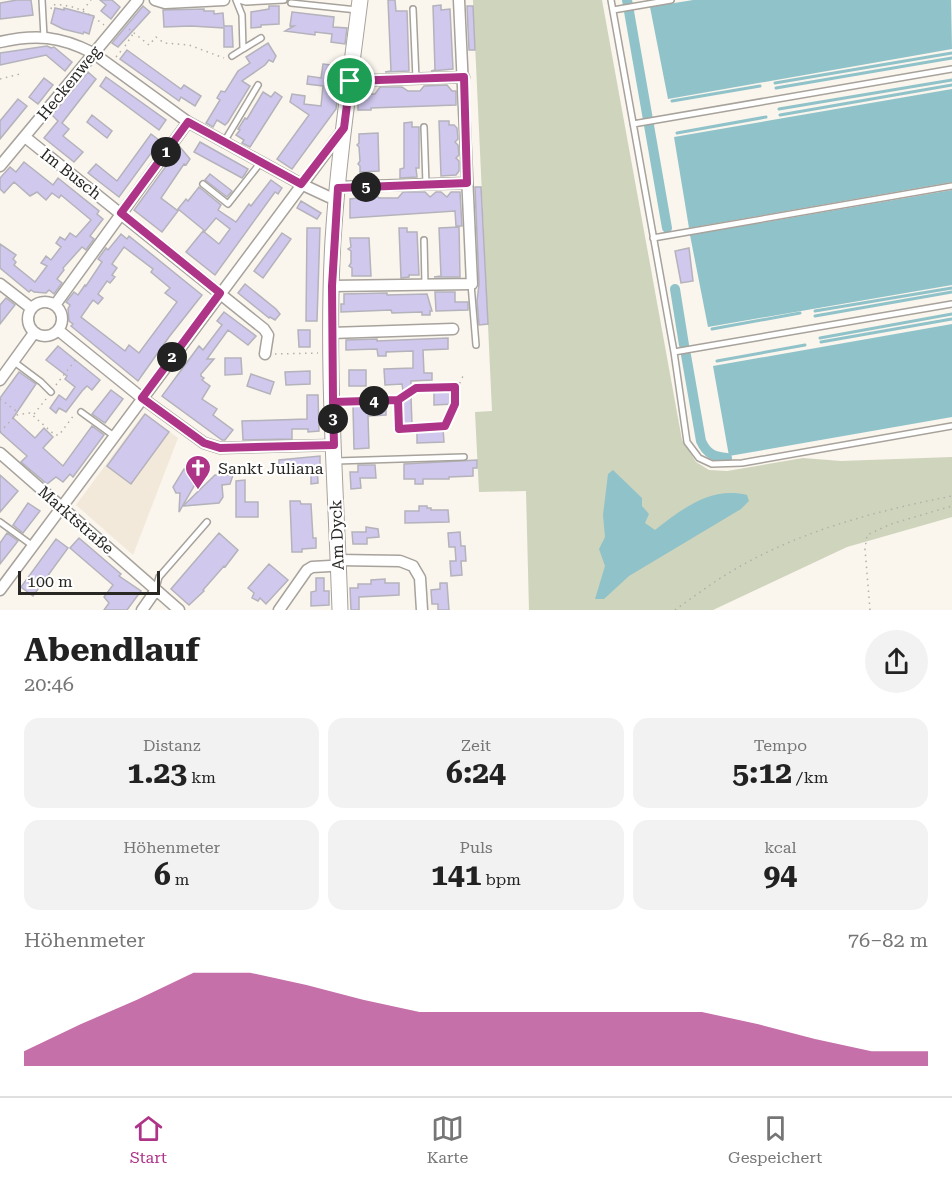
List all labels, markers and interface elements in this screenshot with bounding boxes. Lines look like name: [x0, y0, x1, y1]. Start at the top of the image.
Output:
street label: Heckenweg: [33, 41, 105, 124]
pin: [324, 55, 375, 106]
icon: arrive: [333, 64, 366, 97]
pin: 1: [151, 137, 181, 167]
text: 1: [162, 142, 170, 161]
street label: Im Busch: [37, 144, 105, 204]
pin: 5: [351, 172, 381, 202]
text: 5: [362, 177, 370, 196]
pin: 2: [157, 342, 187, 372]
text: 2: [168, 347, 176, 366]
pin: 4: [359, 386, 389, 416]
text: 4: [370, 391, 378, 410]
pin: 3: [318, 404, 348, 434]
text: 3: [329, 409, 337, 428]
church icon: Sankt Juliana: [183, 453, 213, 491]
place label: Sankt Juliana: [218, 459, 324, 478]
street label: Marktstraße: [34, 482, 118, 558]
street label: Am Dyck: [326, 499, 348, 571]
scale bar: [18, 568, 160, 596]
text: 100 m: [27, 572, 73, 591]
text: Abendlauf: [24, 630, 199, 669]
button: share: [865, 630, 928, 693]
text: 20:46: [24, 672, 74, 696]
text: Distanz: [143, 736, 200, 755]
text: Zeit: [461, 736, 491, 755]
text: Tempo: [754, 736, 807, 755]
text: 1.23: [127, 755, 187, 790]
text: 6:24: [446, 755, 506, 790]
text: 5:12: [732, 755, 792, 790]
text: km: [187, 768, 216, 787]
text: /km: [792, 768, 828, 787]
text: Höhenmeter: [123, 838, 220, 857]
text: Puls: [459, 838, 493, 857]
text: kcal: [764, 838, 796, 857]
text: 6: [154, 857, 171, 892]
text: 141: [431, 857, 481, 892]
text: 94: [764, 857, 797, 892]
text: m: [171, 870, 189, 889]
text: bpm: [481, 870, 521, 889]
text: Höhenmeter: [24, 928, 145, 952]
text: 76–82 m: [848, 928, 928, 952]
tab: Start: [130, 1112, 167, 1167]
tab: Karte: [427, 1112, 468, 1167]
tab: Gespeichert: [728, 1112, 822, 1167]

